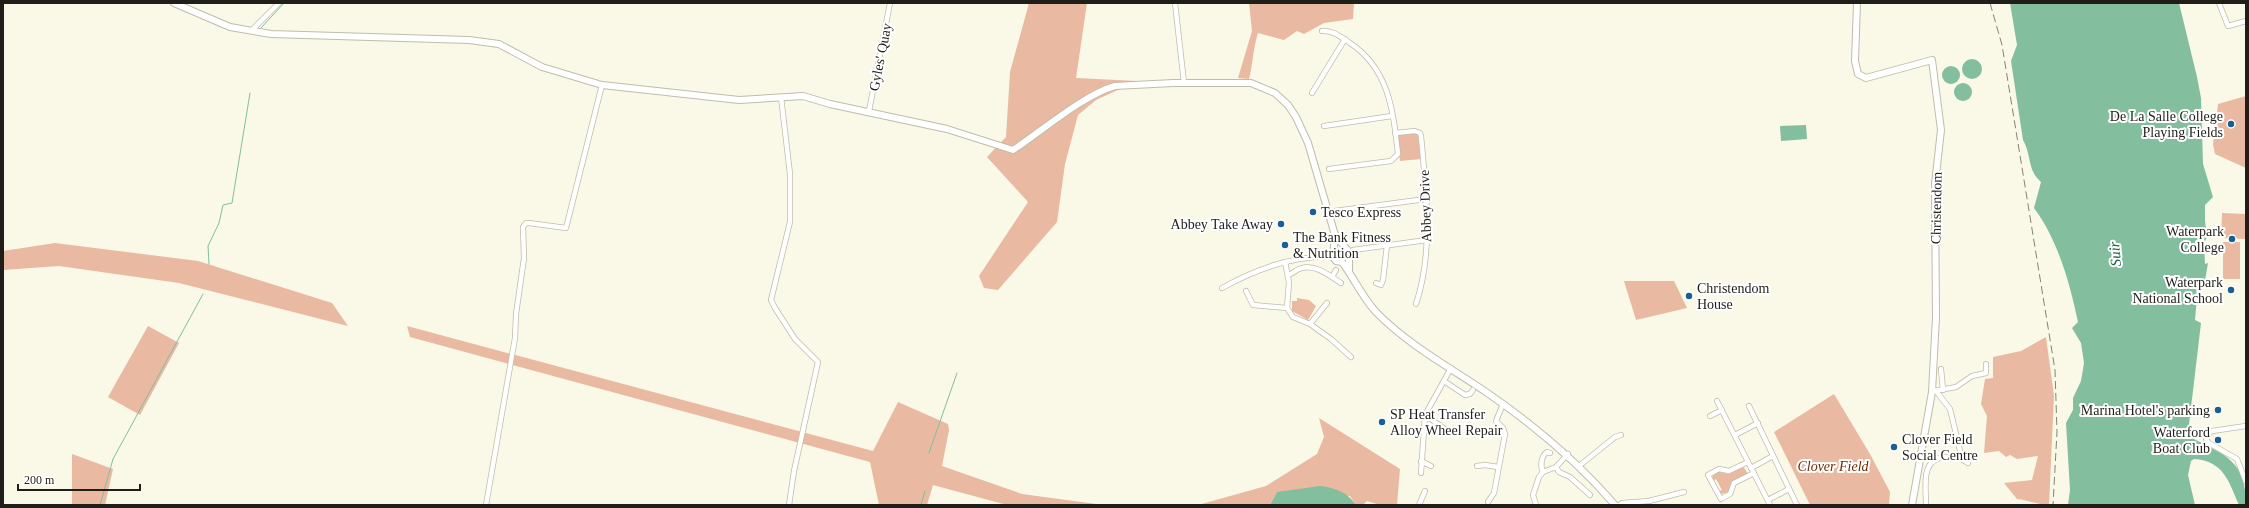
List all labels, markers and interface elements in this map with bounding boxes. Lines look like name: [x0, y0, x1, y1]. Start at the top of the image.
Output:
street label: Gyles' Quay: [867, 22, 894, 92]
place label: De La Salle College Playing Fields: [2110, 109, 2223, 140]
marker: De La Salle College Playing Fields: [2226, 119, 2236, 129]
street label: Abbey Drive: [1417, 169, 1434, 243]
street label: Christendom: [1928, 172, 1945, 244]
place label: Tesco Express: [1321, 205, 1401, 220]
marker: Tesco Express: [1308, 207, 1318, 217]
place label: Abbey Take Away: [1171, 217, 1273, 232]
marker: Abbey Take Away: [1276, 219, 1286, 229]
place label: Waterpark College: [2166, 224, 2224, 255]
place label: The Bank Fitness & Nutrition: [1293, 230, 1391, 261]
marker: Waterpark College: [2227, 234, 2237, 244]
marker: The Bank Fitness & Nutrition: [1280, 240, 1290, 250]
water label: Suir: [2106, 241, 2124, 267]
place label: Waterpark National School: [2132, 275, 2223, 306]
place label: Christendom House: [1697, 281, 1769, 312]
marker: Waterpark National School: [2226, 285, 2236, 295]
marker: Christendom House: [1684, 291, 1694, 301]
place label: Marina Hotel's parking: [2081, 403, 2210, 418]
marker: Marina Hotel's parking: [2213, 405, 2223, 415]
place label: SP Heat Transfer Alloy Wheel Repair: [1390, 407, 1503, 438]
marker: SP Heat Transfer Alloy Wheel Repair: [1377, 417, 1387, 427]
place label: Waterford Boat Club: [2153, 425, 2210, 456]
place label: Clover Field Social Centre: [1902, 432, 1978, 463]
marker: Waterford Boat Club: [2213, 435, 2223, 445]
marker: Clover Field Social Centre: [1889, 442, 1899, 452]
park label: Clover Field: [1797, 459, 1870, 474]
scale bar: [18, 466, 140, 492]
text: 200 m: [24, 473, 55, 487]

